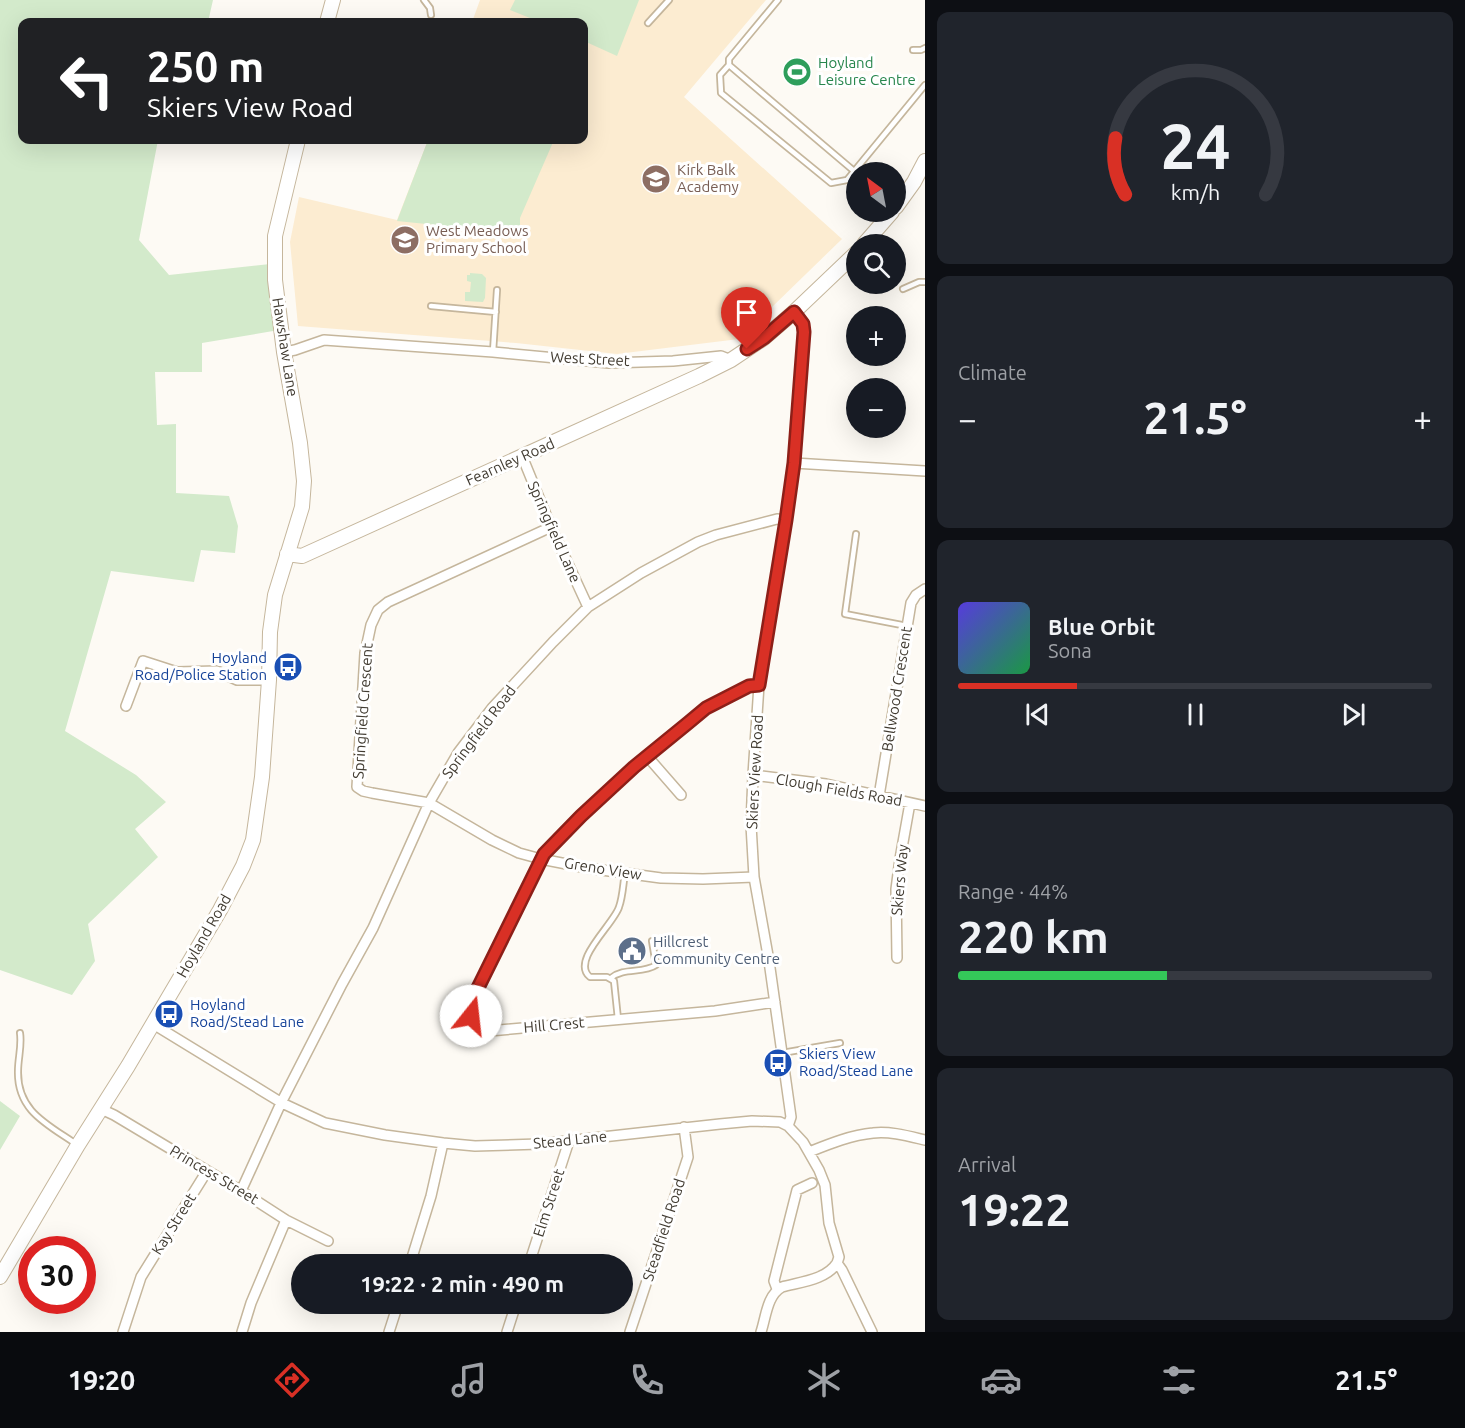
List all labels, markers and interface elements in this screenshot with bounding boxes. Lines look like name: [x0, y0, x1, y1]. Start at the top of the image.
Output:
icon: left: [48, 42, 126, 120]
text: 250 m: [147, 43, 264, 90]
place label: Hoyland Leisure Centre: [818, 54, 916, 88]
sports icon: Hoyland Leisure Centre: [781, 56, 813, 88]
text: Skiers View Road: [147, 92, 353, 122]
text: 24: [1160, 111, 1230, 181]
place label: Kirk Balk Academy: [677, 161, 739, 195]
north arrow: [846, 162, 906, 222]
map controls: [846, 162, 906, 438]
school or university icon: Kirk Balk Academy: [640, 163, 672, 195]
text: km/h: [1170, 180, 1220, 204]
place label: West Meadows Primary School: [426, 222, 528, 256]
school or university icon: West Meadows Primary School: [389, 224, 421, 256]
button: search: [846, 234, 906, 294]
pin: [721, 287, 772, 349]
street label: Hawshaw Lane: [269, 296, 302, 398]
icon: arrive: [730, 296, 763, 329]
button: +: [846, 306, 906, 366]
street label: West Street: [550, 348, 630, 369]
text: Climate: [958, 361, 1027, 384]
button: −: [846, 378, 906, 438]
text: 21.5°: [1143, 392, 1247, 443]
text: −: [958, 400, 977, 437]
text: +: [1413, 400, 1432, 437]
street label: Fearnley Road: [463, 434, 557, 489]
street label: Springfield Lane: [524, 478, 584, 585]
text: Blue Orbit: [1048, 614, 1155, 639]
street label: Bellwood Crescent: [878, 625, 915, 753]
text: Sona: [1048, 639, 1092, 662]
street label: Springfield Crescent: [349, 642, 376, 780]
place label: Hoyland Road/Police Station: [135, 649, 267, 683]
bus stop icon: Hoyland Road/Police Station: [272, 651, 304, 683]
street label: Springfield Road: [438, 682, 519, 781]
icon: previous: [1021, 698, 1054, 731]
icon: pause: [1179, 698, 1212, 731]
icon: next: [1337, 698, 1370, 731]
street label: Skiers View Road: [743, 714, 766, 830]
street label: Clough Fields Road: [775, 770, 904, 809]
street label: Skiers Way: [888, 844, 911, 916]
street label: Greno View: [563, 854, 643, 883]
text: Range · 44%: [958, 880, 1068, 903]
street label: Hoyland Road: [173, 891, 234, 980]
text: 220 km: [958, 911, 1109, 962]
place label: Hillcrest Community Centre: [653, 933, 780, 967]
public building icon: Hillcrest Community Centre: [616, 935, 648, 967]
position arrow: [439, 984, 503, 1048]
place label: Hoyland Road/Stead Lane: [190, 996, 304, 1030]
bus stop icon: Hoyland Road/Stead Lane: [153, 998, 185, 1030]
street label: Hill Crest: [523, 1013, 585, 1036]
place label: Skiers View Road/Stead Lane: [799, 1045, 913, 1079]
bus stop icon: Skiers View Road/Stead Lane: [762, 1047, 794, 1079]
street label: Stead Lane: [532, 1127, 608, 1152]
street label: Princess Street: [167, 1141, 262, 1208]
text: Arrival: [958, 1153, 1016, 1176]
street label: Elm Street: [530, 1167, 568, 1239]
street label: Steadfield Road: [639, 1176, 688, 1283]
text: 19:22: [958, 1184, 1071, 1235]
street label: Kay Street: [148, 1190, 199, 1258]
speed limit sign: 30: [18, 1236, 96, 1314]
text: 19:22 · 2 min · 490 m: [360, 1271, 564, 1296]
icon: directions: [271, 1359, 313, 1401]
icon: music: [448, 1359, 490, 1401]
icon: phone: [626, 1359, 668, 1401]
icon: climate: [803, 1359, 845, 1401]
icon: car: [980, 1359, 1022, 1401]
icon: filters: [1158, 1359, 1200, 1401]
text: 19:20: [68, 1365, 135, 1395]
text: 21.5°: [1335, 1365, 1397, 1395]

